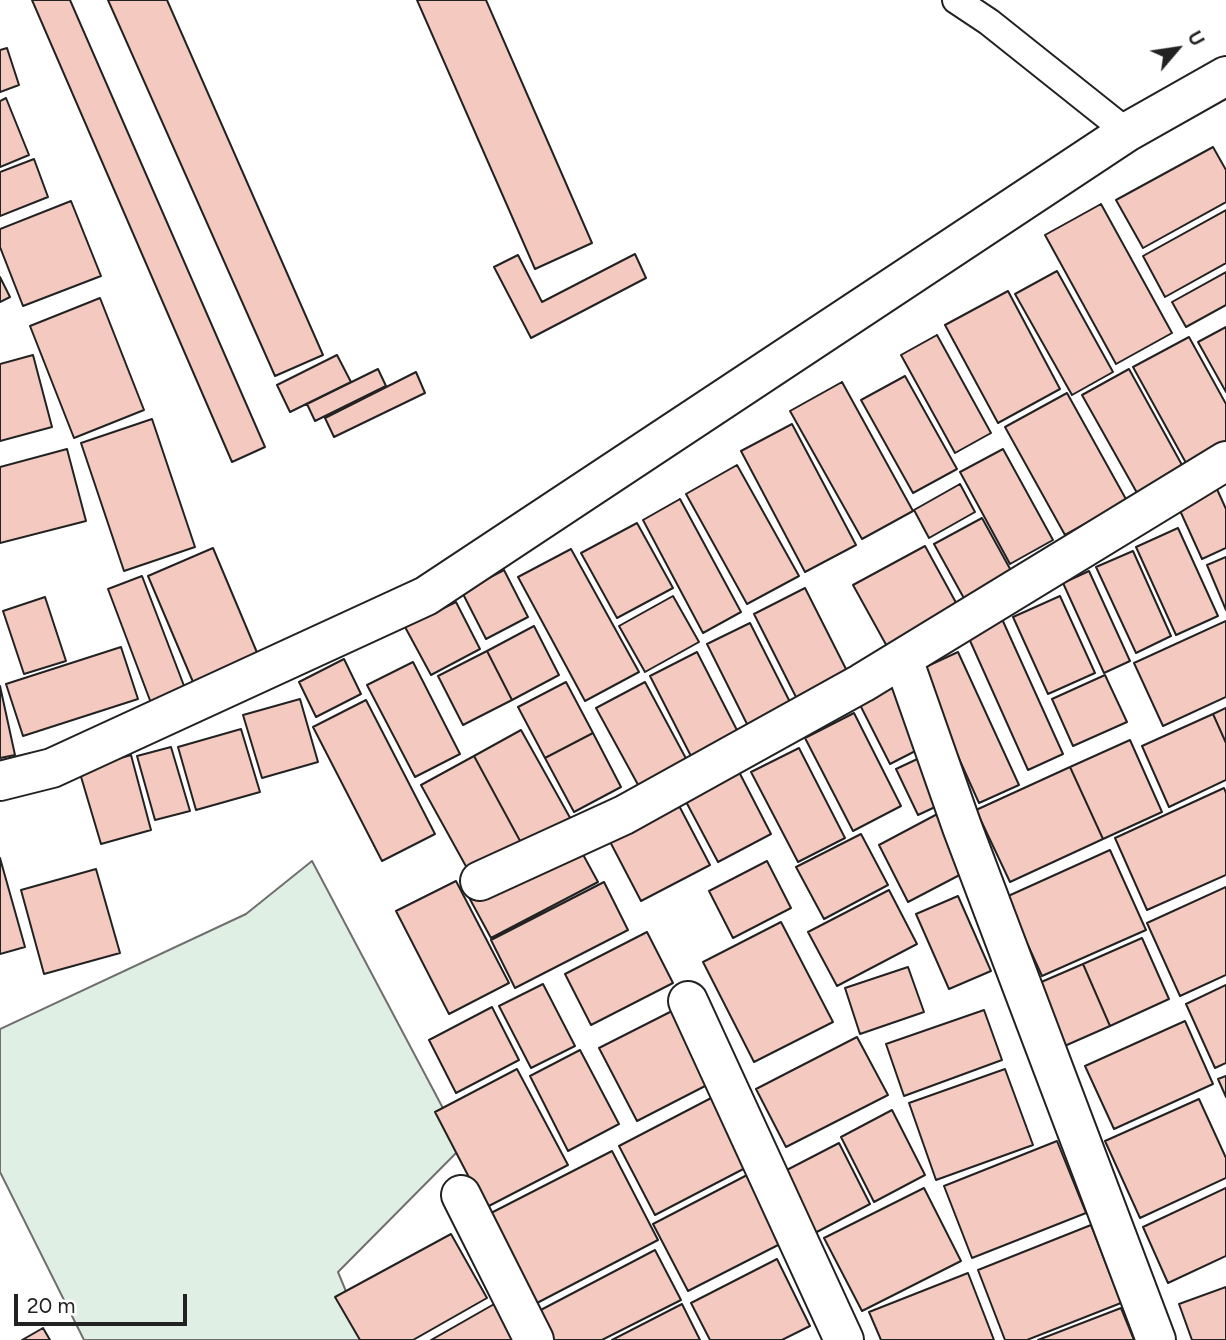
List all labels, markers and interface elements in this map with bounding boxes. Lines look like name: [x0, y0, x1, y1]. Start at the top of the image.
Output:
north arrow: [1142, 14, 1212, 84]
text: U: [1182, 27, 1209, 50]
scale bar: [18, 1280, 191, 1324]
text: 20 m: [27, 1293, 75, 1318]

